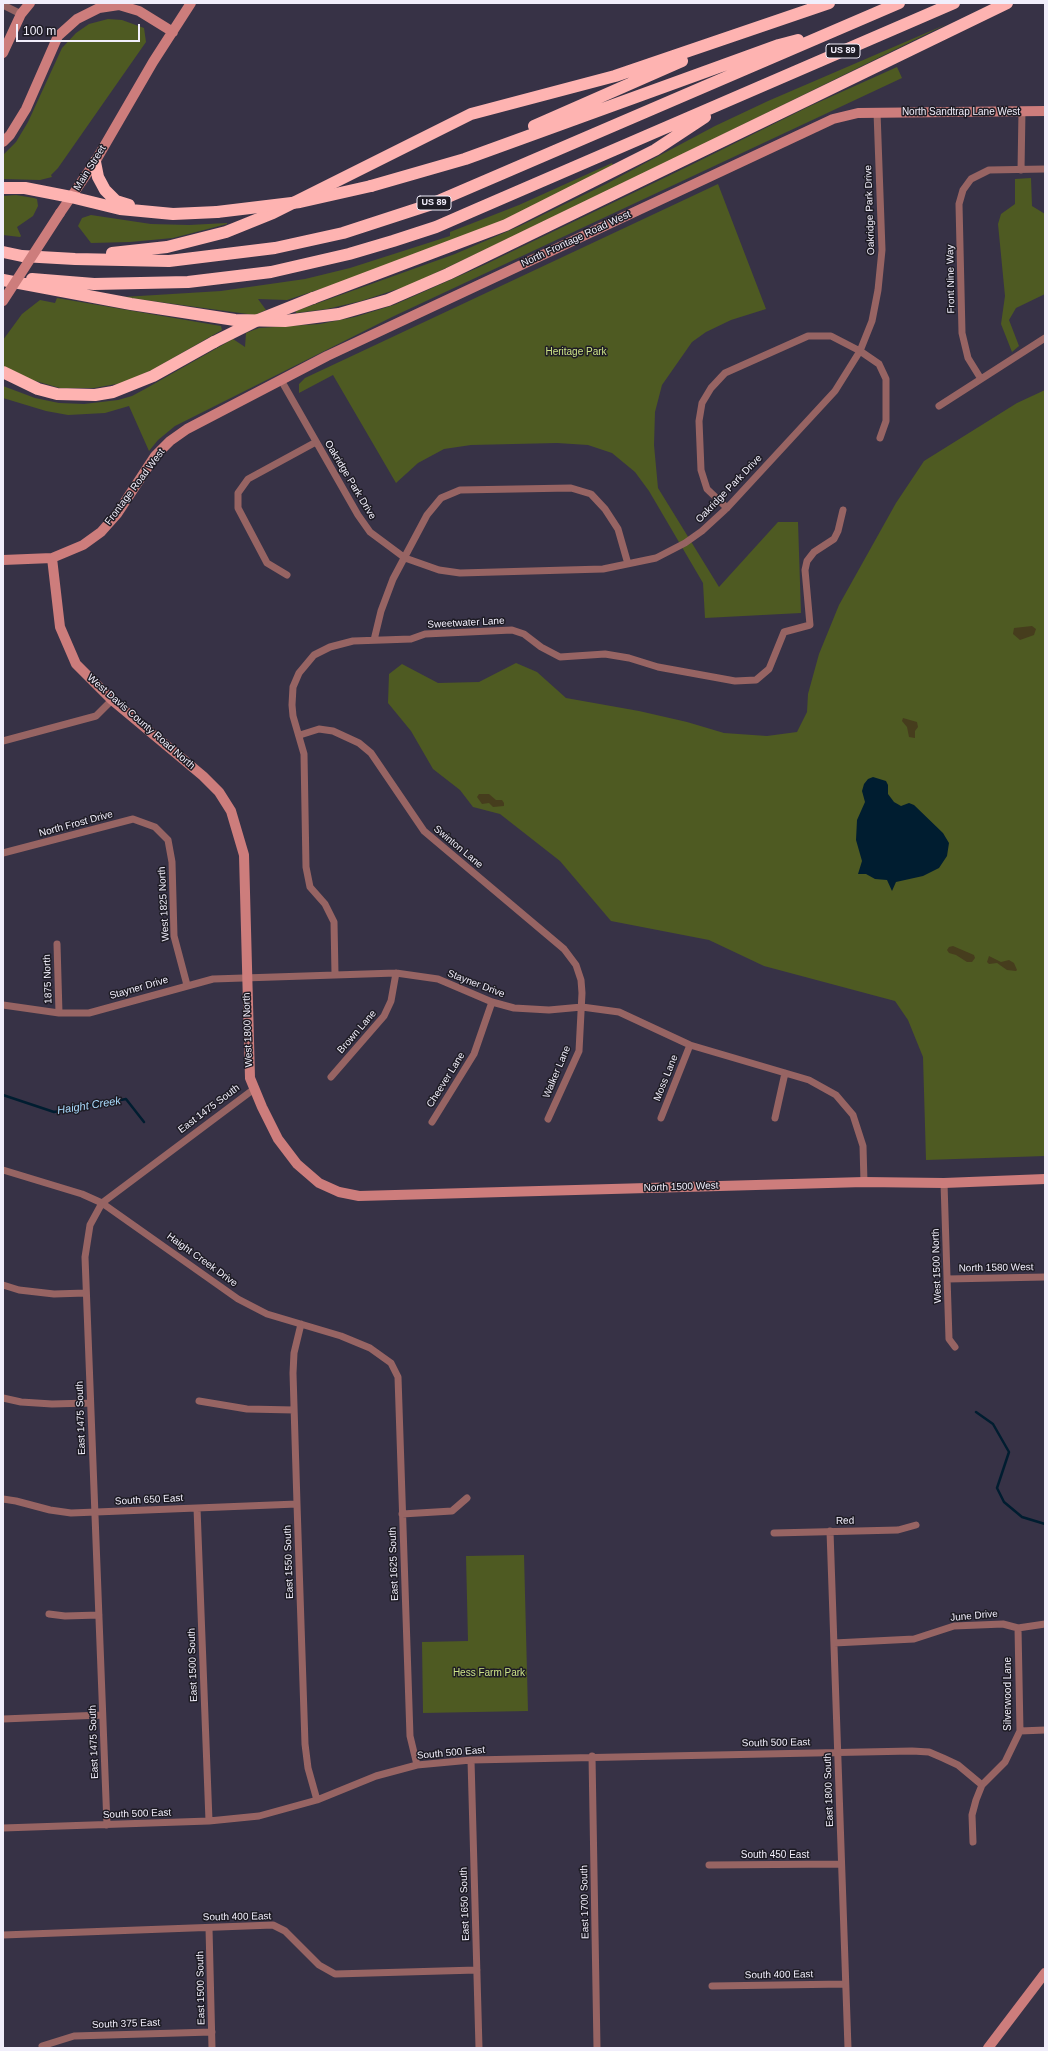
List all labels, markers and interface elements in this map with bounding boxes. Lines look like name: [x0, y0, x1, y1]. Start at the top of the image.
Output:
scale bar: [18, 16, 142, 42]
text: 100 m: [23, 24, 56, 38]
road number: US 89: [826, 44, 860, 58]
street label: North Sandtrap Lane West: [902, 106, 1020, 118]
street label: Main Street: [71, 143, 109, 193]
street label: Oakridge Park Drive: [862, 165, 878, 255]
road number: US 89: [417, 196, 451, 210]
street label: North Frontage Road West: [519, 208, 633, 270]
street label: Front Nine Way: [944, 244, 958, 314]
park label: Heritage Park: [545, 346, 607, 358]
street label: Oakridge Park Drive: [322, 438, 378, 522]
street label: Frontage Road West: [102, 447, 168, 527]
street label: Oakridge Park Drive: [693, 452, 765, 526]
street label: Sweetwater Lane: [427, 615, 505, 631]
street label: West Davis County Road North: [85, 672, 197, 772]
street label: North Frost Drive: [38, 808, 114, 840]
street label: Swinton Lane: [431, 823, 485, 871]
street label: West 1825 North: [156, 866, 172, 942]
street label: 1875 North: [41, 954, 55, 1004]
street label: Stayner Drive: [446, 968, 506, 1000]
street label: Stayner Drive: [108, 974, 170, 1002]
street label: West 1800 North: [241, 992, 255, 1068]
street label: Brown Lane: [335, 1008, 379, 1056]
street label: Walker Lane: [541, 1044, 573, 1100]
street label: Cheever Lane: [424, 1050, 468, 1110]
street label: Moss Lane: [651, 1053, 681, 1103]
street label: East 1475 South: [176, 1082, 242, 1136]
water label: Haight Creek: [56, 1094, 122, 1118]
street label: North 1500 West: [643, 1180, 719, 1194]
street label: West 1500 North: [930, 1228, 944, 1304]
street label: Haight Creek Drive: [164, 1230, 240, 1290]
street label: North 1580 West: [958, 1261, 1034, 1275]
street label: East 1475 South: [74, 1381, 88, 1455]
street label: South 650 East: [115, 1492, 183, 1508]
street label: Red: [836, 1515, 854, 1527]
street label: East 1550 South: [282, 1525, 296, 1599]
street label: East 1625 South: [387, 1527, 401, 1601]
street label: June Drive: [950, 1608, 998, 1624]
street label: East 1500 South: [186, 1628, 200, 1702]
street label: Silverwood Lane: [1002, 1657, 1014, 1731]
park label: Hess Farm Park: [453, 1667, 525, 1679]
street label: East 1475 South: [87, 1705, 101, 1779]
street label: South 500 East: [742, 1736, 810, 1750]
street label: South 500 East: [416, 1744, 486, 1762]
street label: East 1800 South: [822, 1753, 836, 1827]
street label: South 500 East: [103, 1807, 171, 1821]
street label: South 450 East: [741, 1849, 809, 1861]
street label: East 1700 South: [578, 1865, 592, 1939]
street label: East 1650 South: [458, 1867, 472, 1941]
street label: South 400 East: [203, 1910, 271, 1924]
street label: East 1500 South: [194, 1951, 208, 2025]
street label: South 400 East: [745, 1968, 813, 1982]
street label: South 375 East: [92, 2017, 160, 2031]

